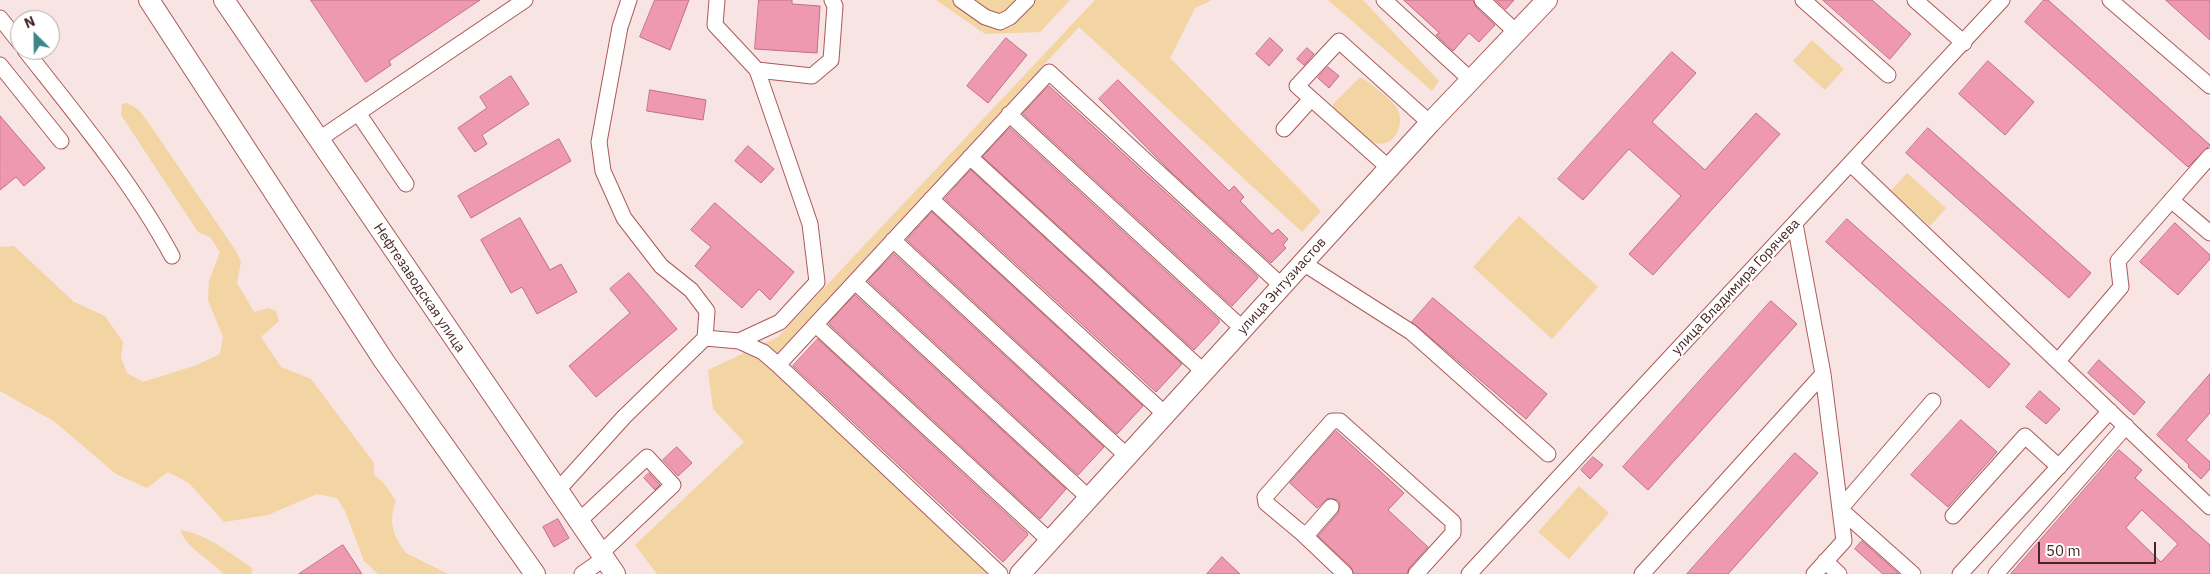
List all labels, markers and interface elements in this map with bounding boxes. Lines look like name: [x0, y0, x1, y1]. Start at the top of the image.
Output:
north arrow: [10, 10, 60, 60]
text: N: [21, 12, 38, 32]
street label: улица Владимира Горячева: [1669, 216, 1803, 358]
street label: Нефтезаводская улица: [370, 220, 468, 356]
street label: улица Энтузиастов: [1234, 234, 1330, 338]
scale bar: [2040, 532, 2158, 564]
text: 50 m: [2046, 541, 2081, 560]

